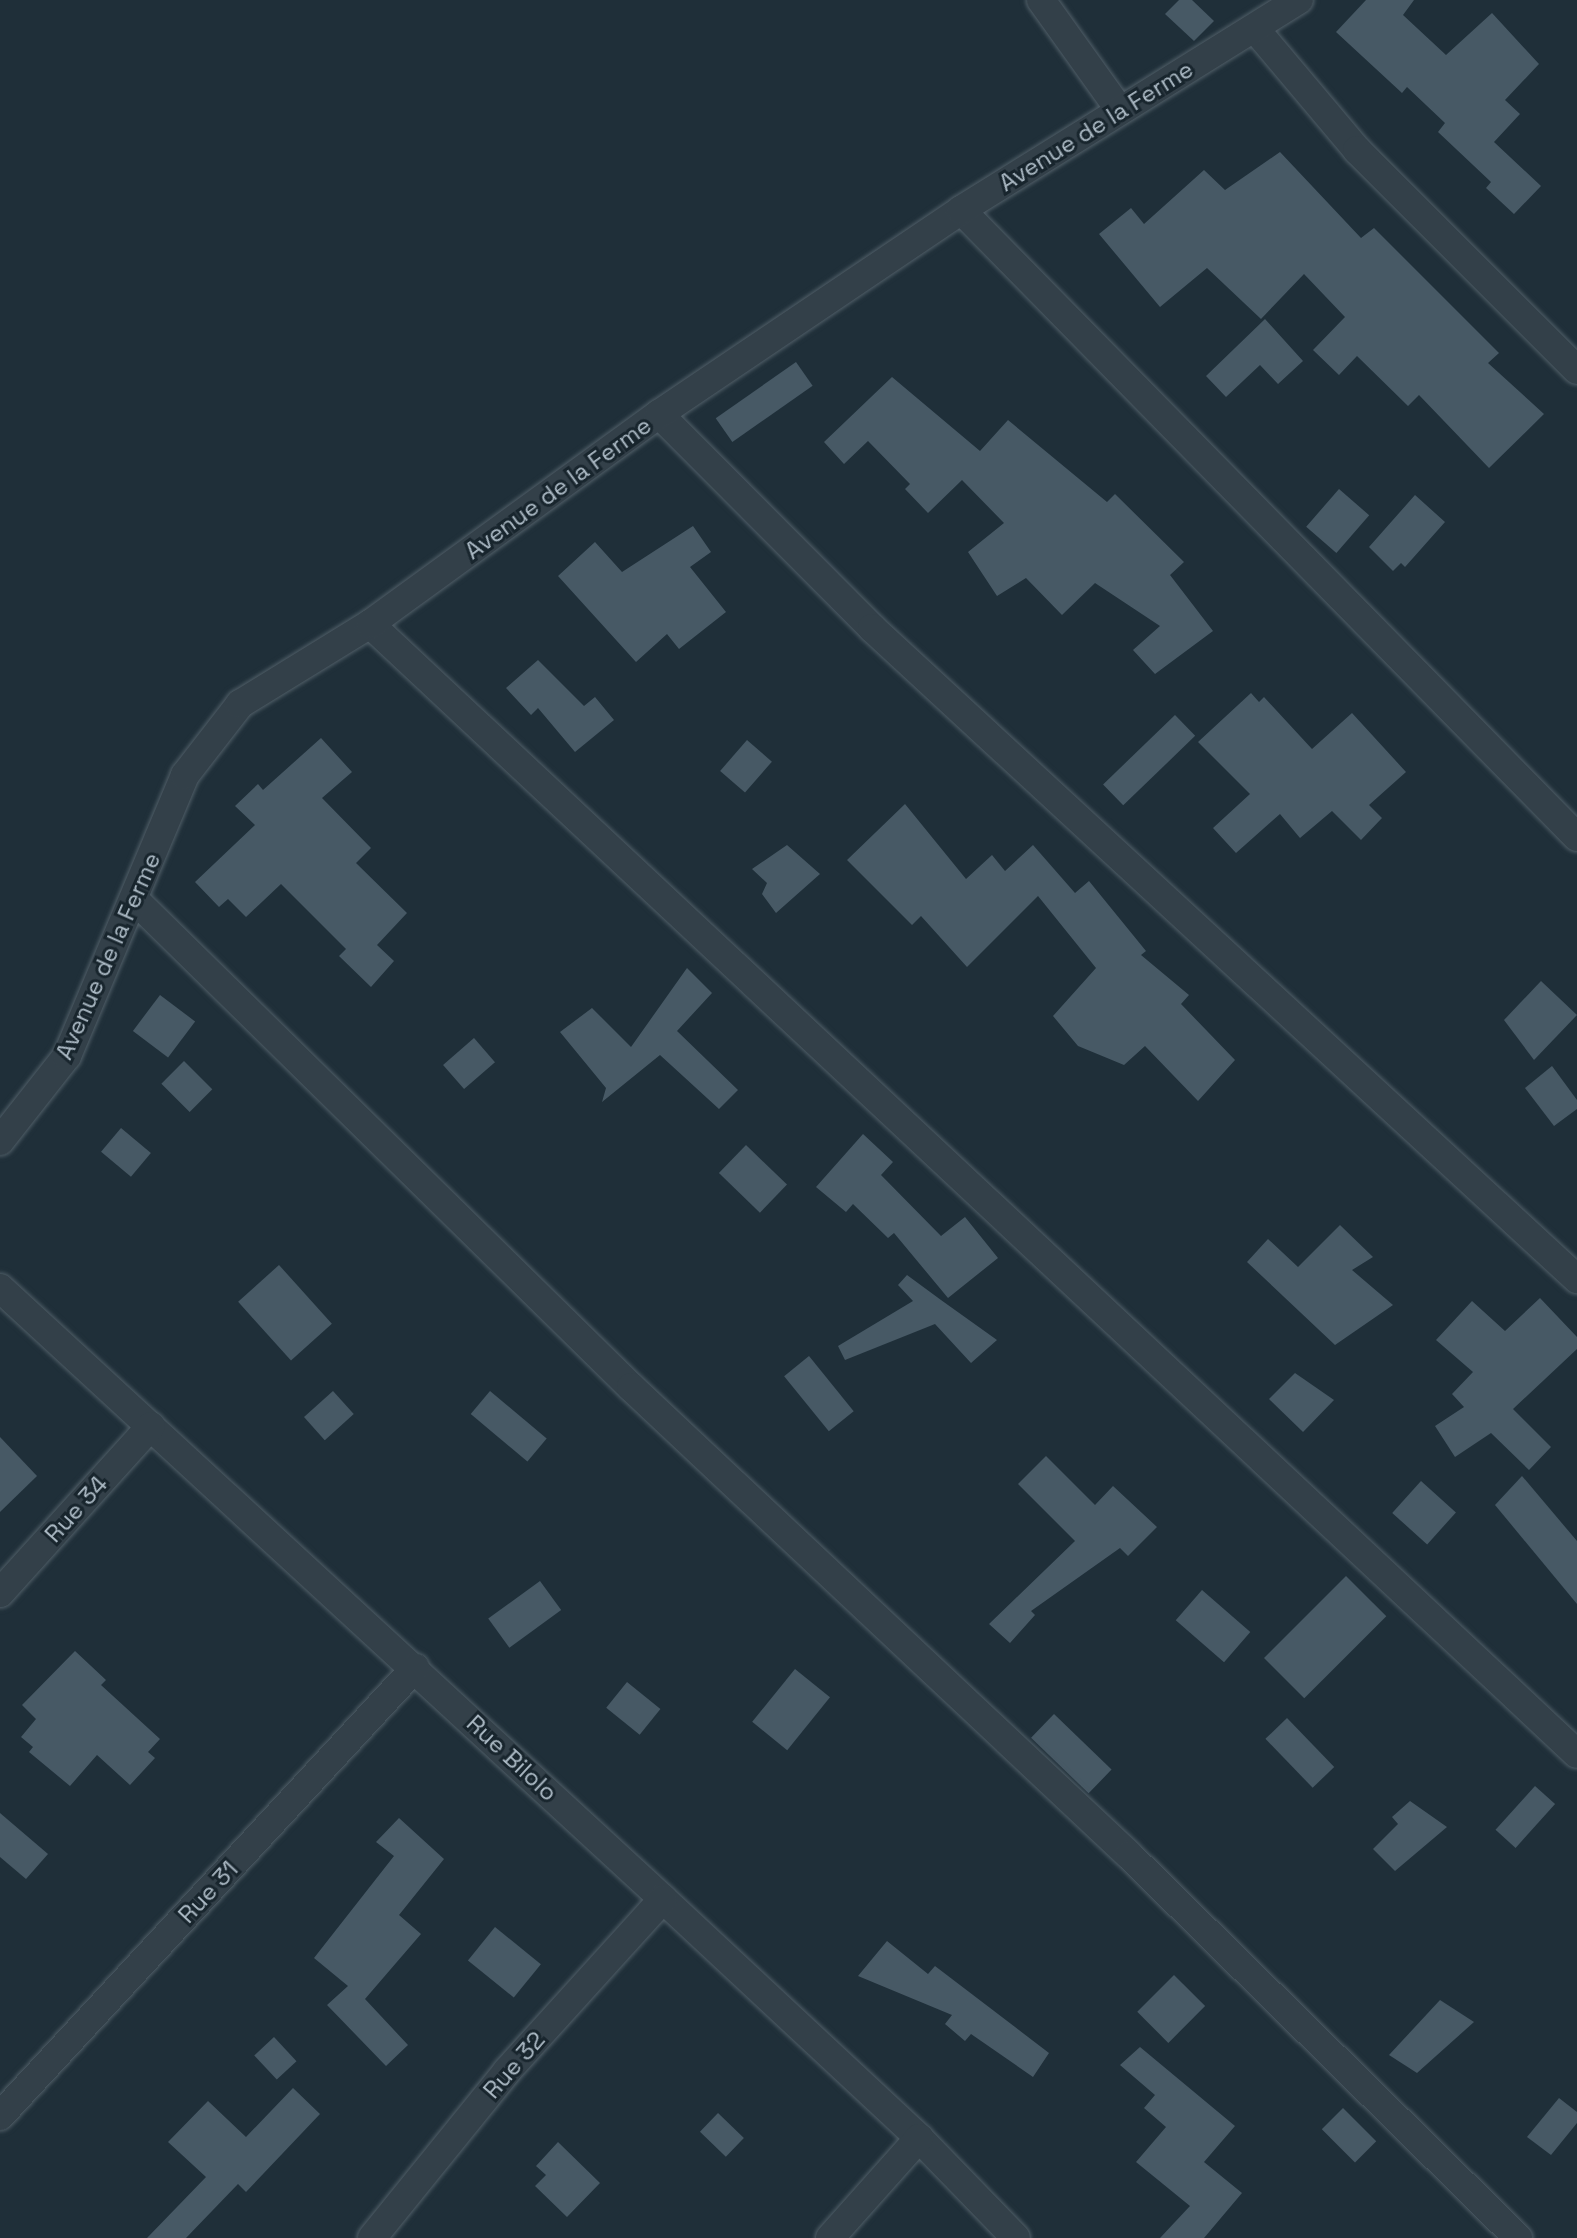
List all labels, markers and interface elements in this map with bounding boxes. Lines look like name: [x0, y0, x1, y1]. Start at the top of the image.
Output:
street label: Avenue de la Ferme: [994, 55, 1198, 197]
street label: Avenue de la Ferme: [459, 411, 657, 565]
street label: Avenue de la Ferme: [49, 848, 167, 1064]
street label: Rue 34: [39, 1470, 113, 1548]
street label: Rue Bilolo: [461, 1709, 563, 1807]
street label: Rue 31: [172, 1855, 244, 1929]
street label: Rue 32: [477, 2026, 551, 2104]

